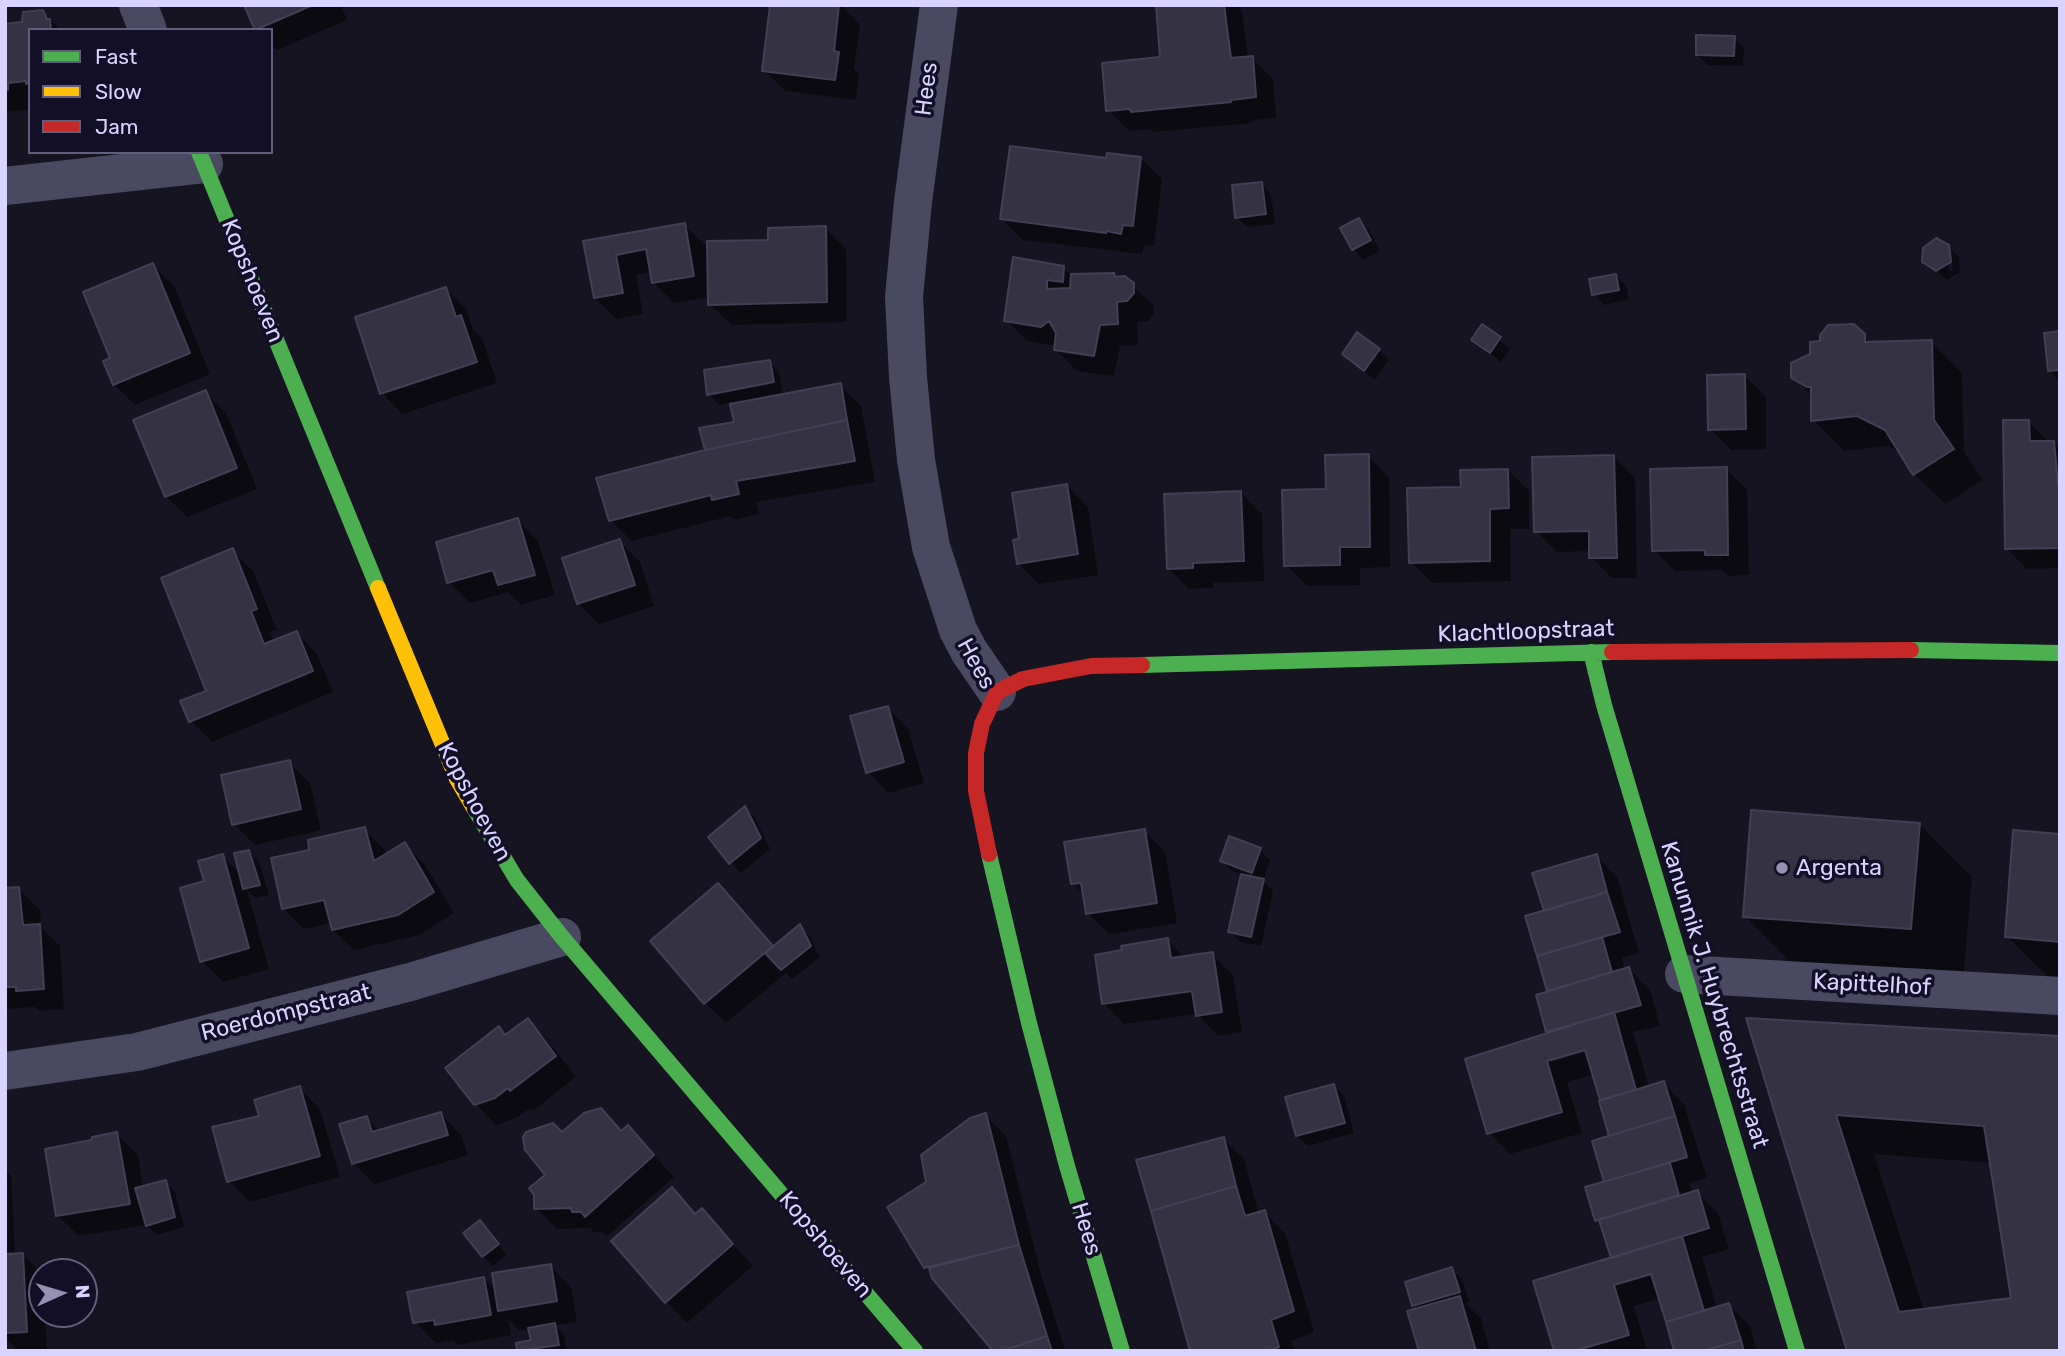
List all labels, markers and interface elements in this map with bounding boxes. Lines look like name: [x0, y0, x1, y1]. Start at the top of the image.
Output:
legend: [28, 28, 273, 154]
text: Fast: [95, 44, 137, 69]
street label: Hees: [910, 61, 944, 117]
text: Slow: [95, 79, 142, 104]
text: Jam: [95, 114, 139, 139]
street label: Kopshoeven: [215, 215, 289, 347]
street label: Klachtloopstraat: [1437, 615, 1615, 649]
street label: Hees: [951, 634, 1001, 694]
street label: Kopshoeven: [431, 738, 517, 866]
street label: Kanunnik J. Huybrechtsstraat: [1654, 838, 1774, 1152]
place label: Argenta: [1796, 854, 1882, 882]
marker: Argenta: [1774, 860, 1790, 876]
street label: Kapittelhof: [1812, 968, 1932, 1002]
street label: Roerdompstraat: [198, 979, 374, 1047]
street label: Kopshoeven: [772, 1186, 878, 1304]
street label: Hees: [1065, 1199, 1107, 1259]
north arrow: [28, 1258, 98, 1328]
text: N: [71, 1284, 94, 1299]

